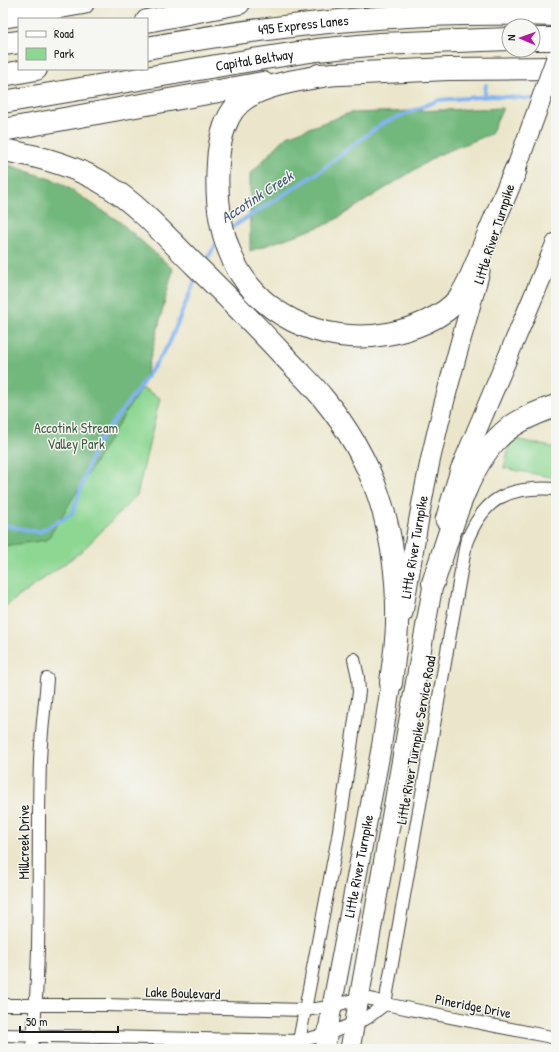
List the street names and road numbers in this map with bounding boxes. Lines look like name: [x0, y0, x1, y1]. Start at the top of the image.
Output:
street label: 495 Express Lanes: [257, 10, 349, 39]
street label: Capital Beltway: [214, 44, 295, 75]
street label: Little River Turnpike: [468, 181, 520, 287]
street label: Little River Turnpike: [396, 493, 432, 600]
street label: Little River Turnpike Service Road: [391, 654, 441, 826]
street label: Millcreek Drive: [14, 804, 33, 879]
street label: Little River Turnpike: [339, 813, 377, 919]
street label: Lake Boulevard: [145, 982, 221, 1003]
street label: Pineridge Drive: [433, 989, 513, 1023]

